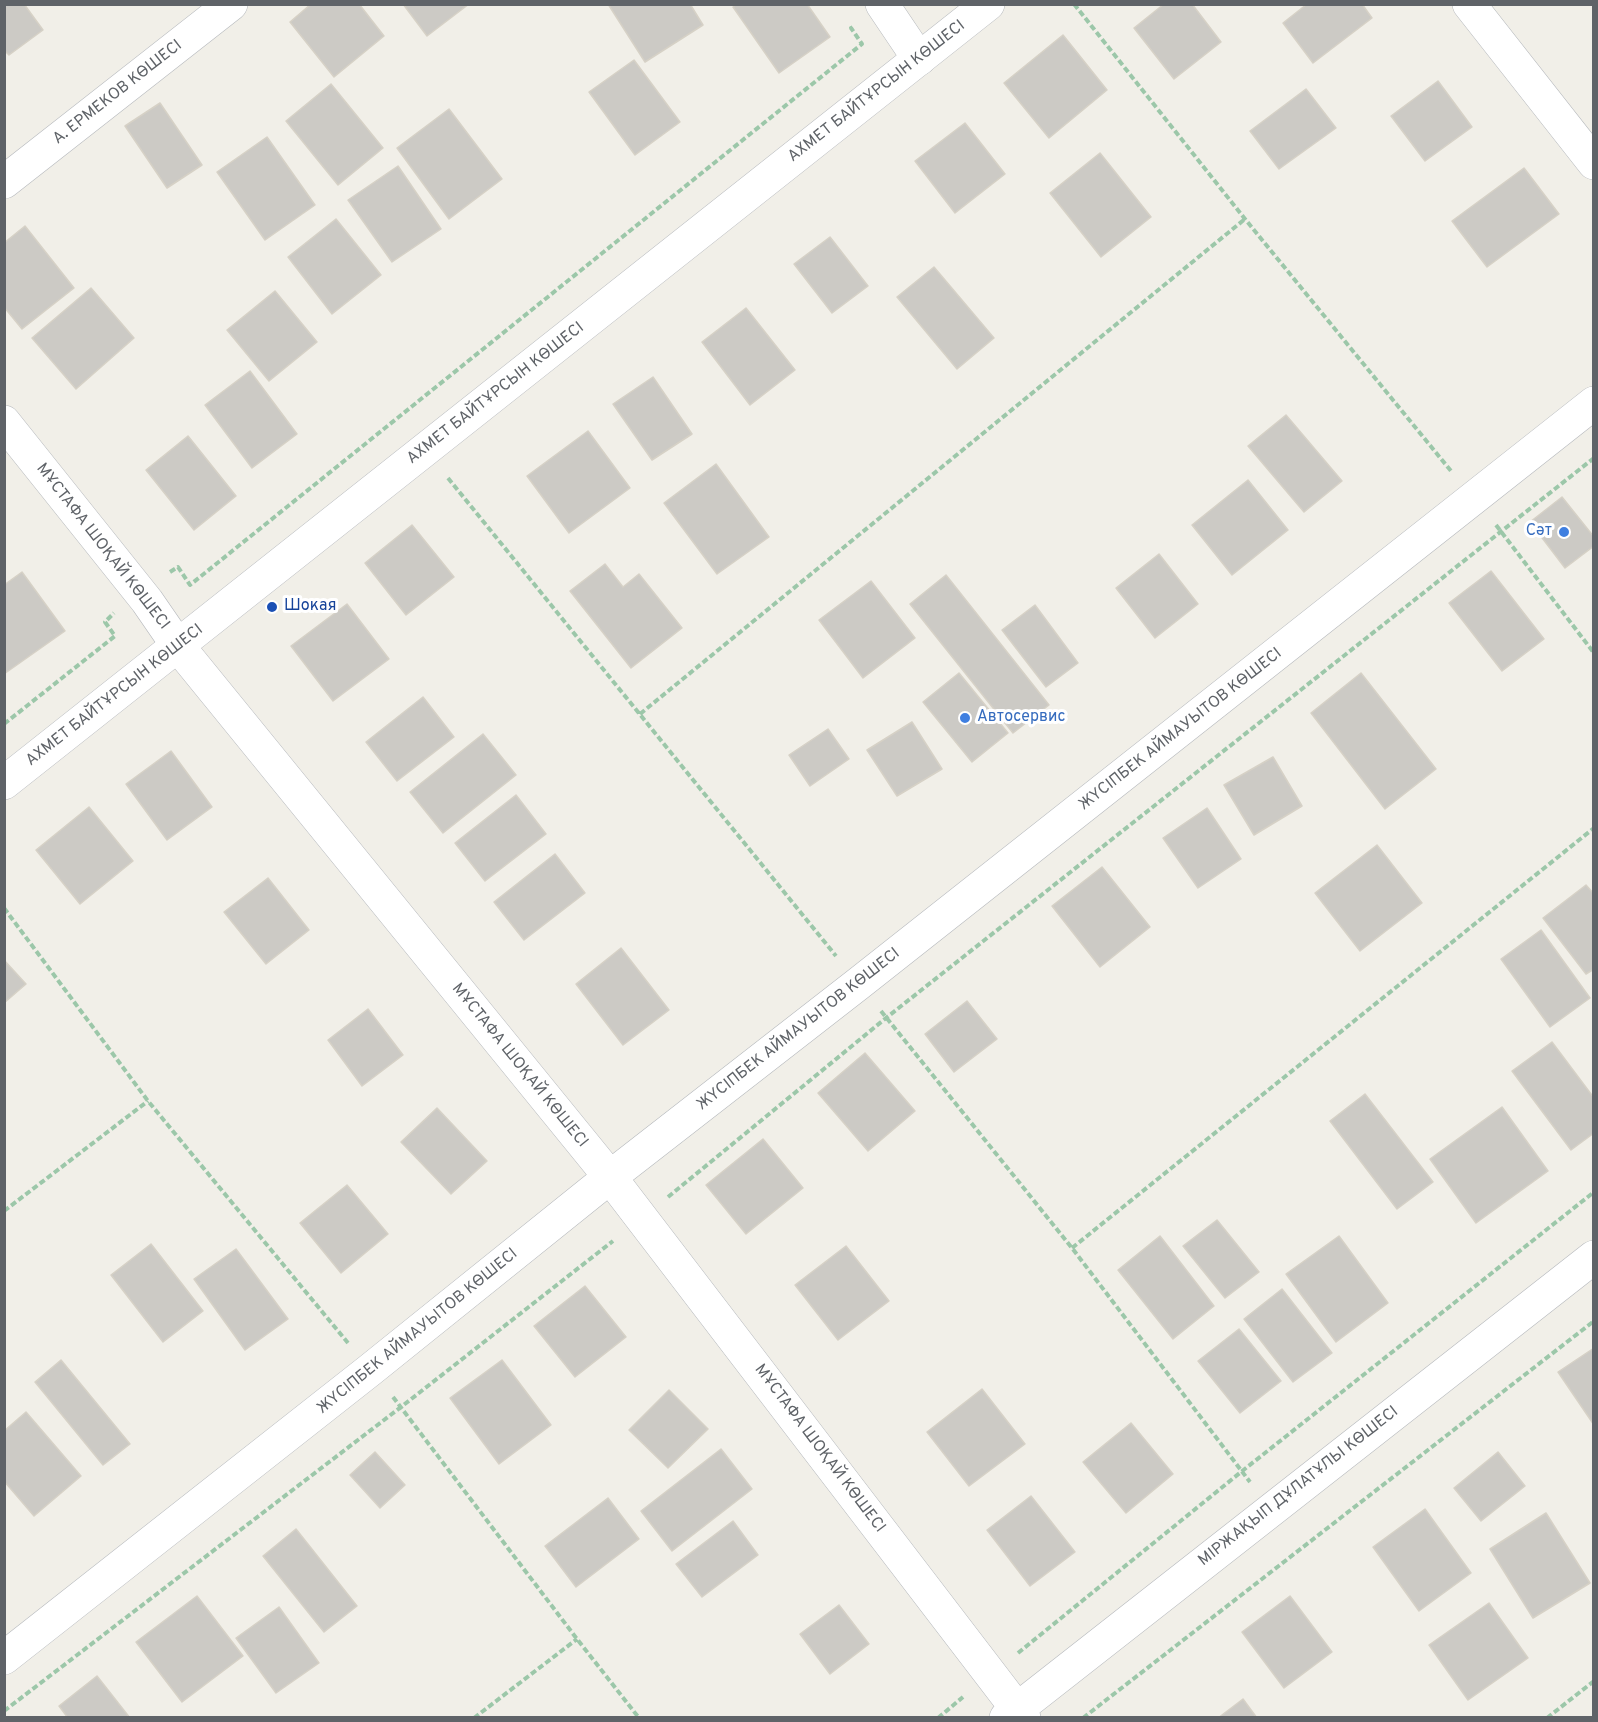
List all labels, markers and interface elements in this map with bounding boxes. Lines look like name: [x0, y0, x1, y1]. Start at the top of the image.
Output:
street label: АХМЕТ БАЙТҰРСЫН КӨШЕСІ: [785, 17, 969, 167]
street label: А. ЕРМЕКОВ КӨШЕСІ: [50, 37, 186, 149]
street label: АХМЕТ БАЙТҰРСЫН КӨШЕСІ: [404, 319, 588, 469]
street label: МҰСТАФА ШОҚАЙ КӨШЕСІ: [31, 460, 173, 634]
place label: Сәт: [1526, 522, 1552, 542]
marker: Сәт: [1557, 525, 1571, 539]
place label: Шокая: [284, 597, 336, 617]
marker: Шокая: [265, 600, 279, 614]
street label: АХМЕТ БАЙТҰРСЫН КӨШЕСІ: [23, 621, 207, 771]
street label: ЖҮСІПБЕК АЙМАУЫТОВ КӨШЕСІ: [1076, 645, 1286, 815]
place label: Автосервис: [977, 708, 1066, 728]
marker: Автосервис: [958, 711, 972, 725]
street label: ЖҮСІПБЕК АЙМАУЫТОВ КӨШЕСІ: [694, 945, 904, 1115]
street label: МҰСТАФА ШОҚАЙ КӨШЕСІ: [447, 980, 591, 1152]
street label: ЖҮСІПБЕК АЙМАУЫТОВ КӨШЕСІ: [314, 1245, 522, 1419]
street label: МҰСТАФА ШОҚАЙ КӨШЕСІ: [749, 1361, 889, 1537]
street label: МІРЖАҚЫП ДҰЛАТҰЛЫ КӨШЕСІ: [1195, 1403, 1403, 1571]

